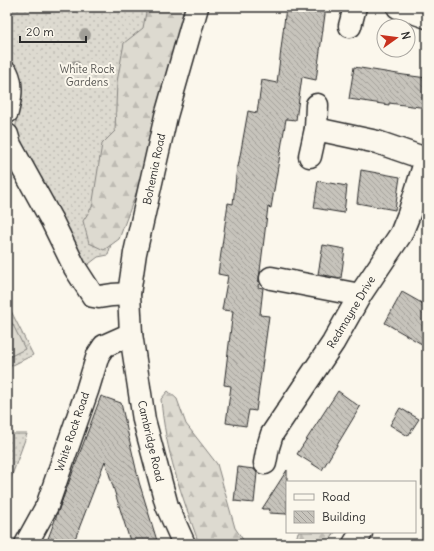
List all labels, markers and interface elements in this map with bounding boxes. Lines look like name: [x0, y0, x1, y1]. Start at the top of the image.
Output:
scale bar: [20, 18, 86, 44]
north arrow: [376, 18, 416, 58]
text: 20 m: [26, 24, 54, 39]
text: N: [398, 30, 413, 41]
park label: White Rock Gardens: [59, 62, 115, 89]
street label: Bohemia Road: [140, 132, 168, 206]
street label: Redmayne Drive: [324, 273, 378, 351]
street label: White Rock Road: [52, 390, 92, 474]
street label: Cambridge Road: [135, 399, 167, 484]
legend: [286, 481, 416, 533]
text: Road: [322, 489, 350, 504]
text: Building: [322, 509, 366, 524]

